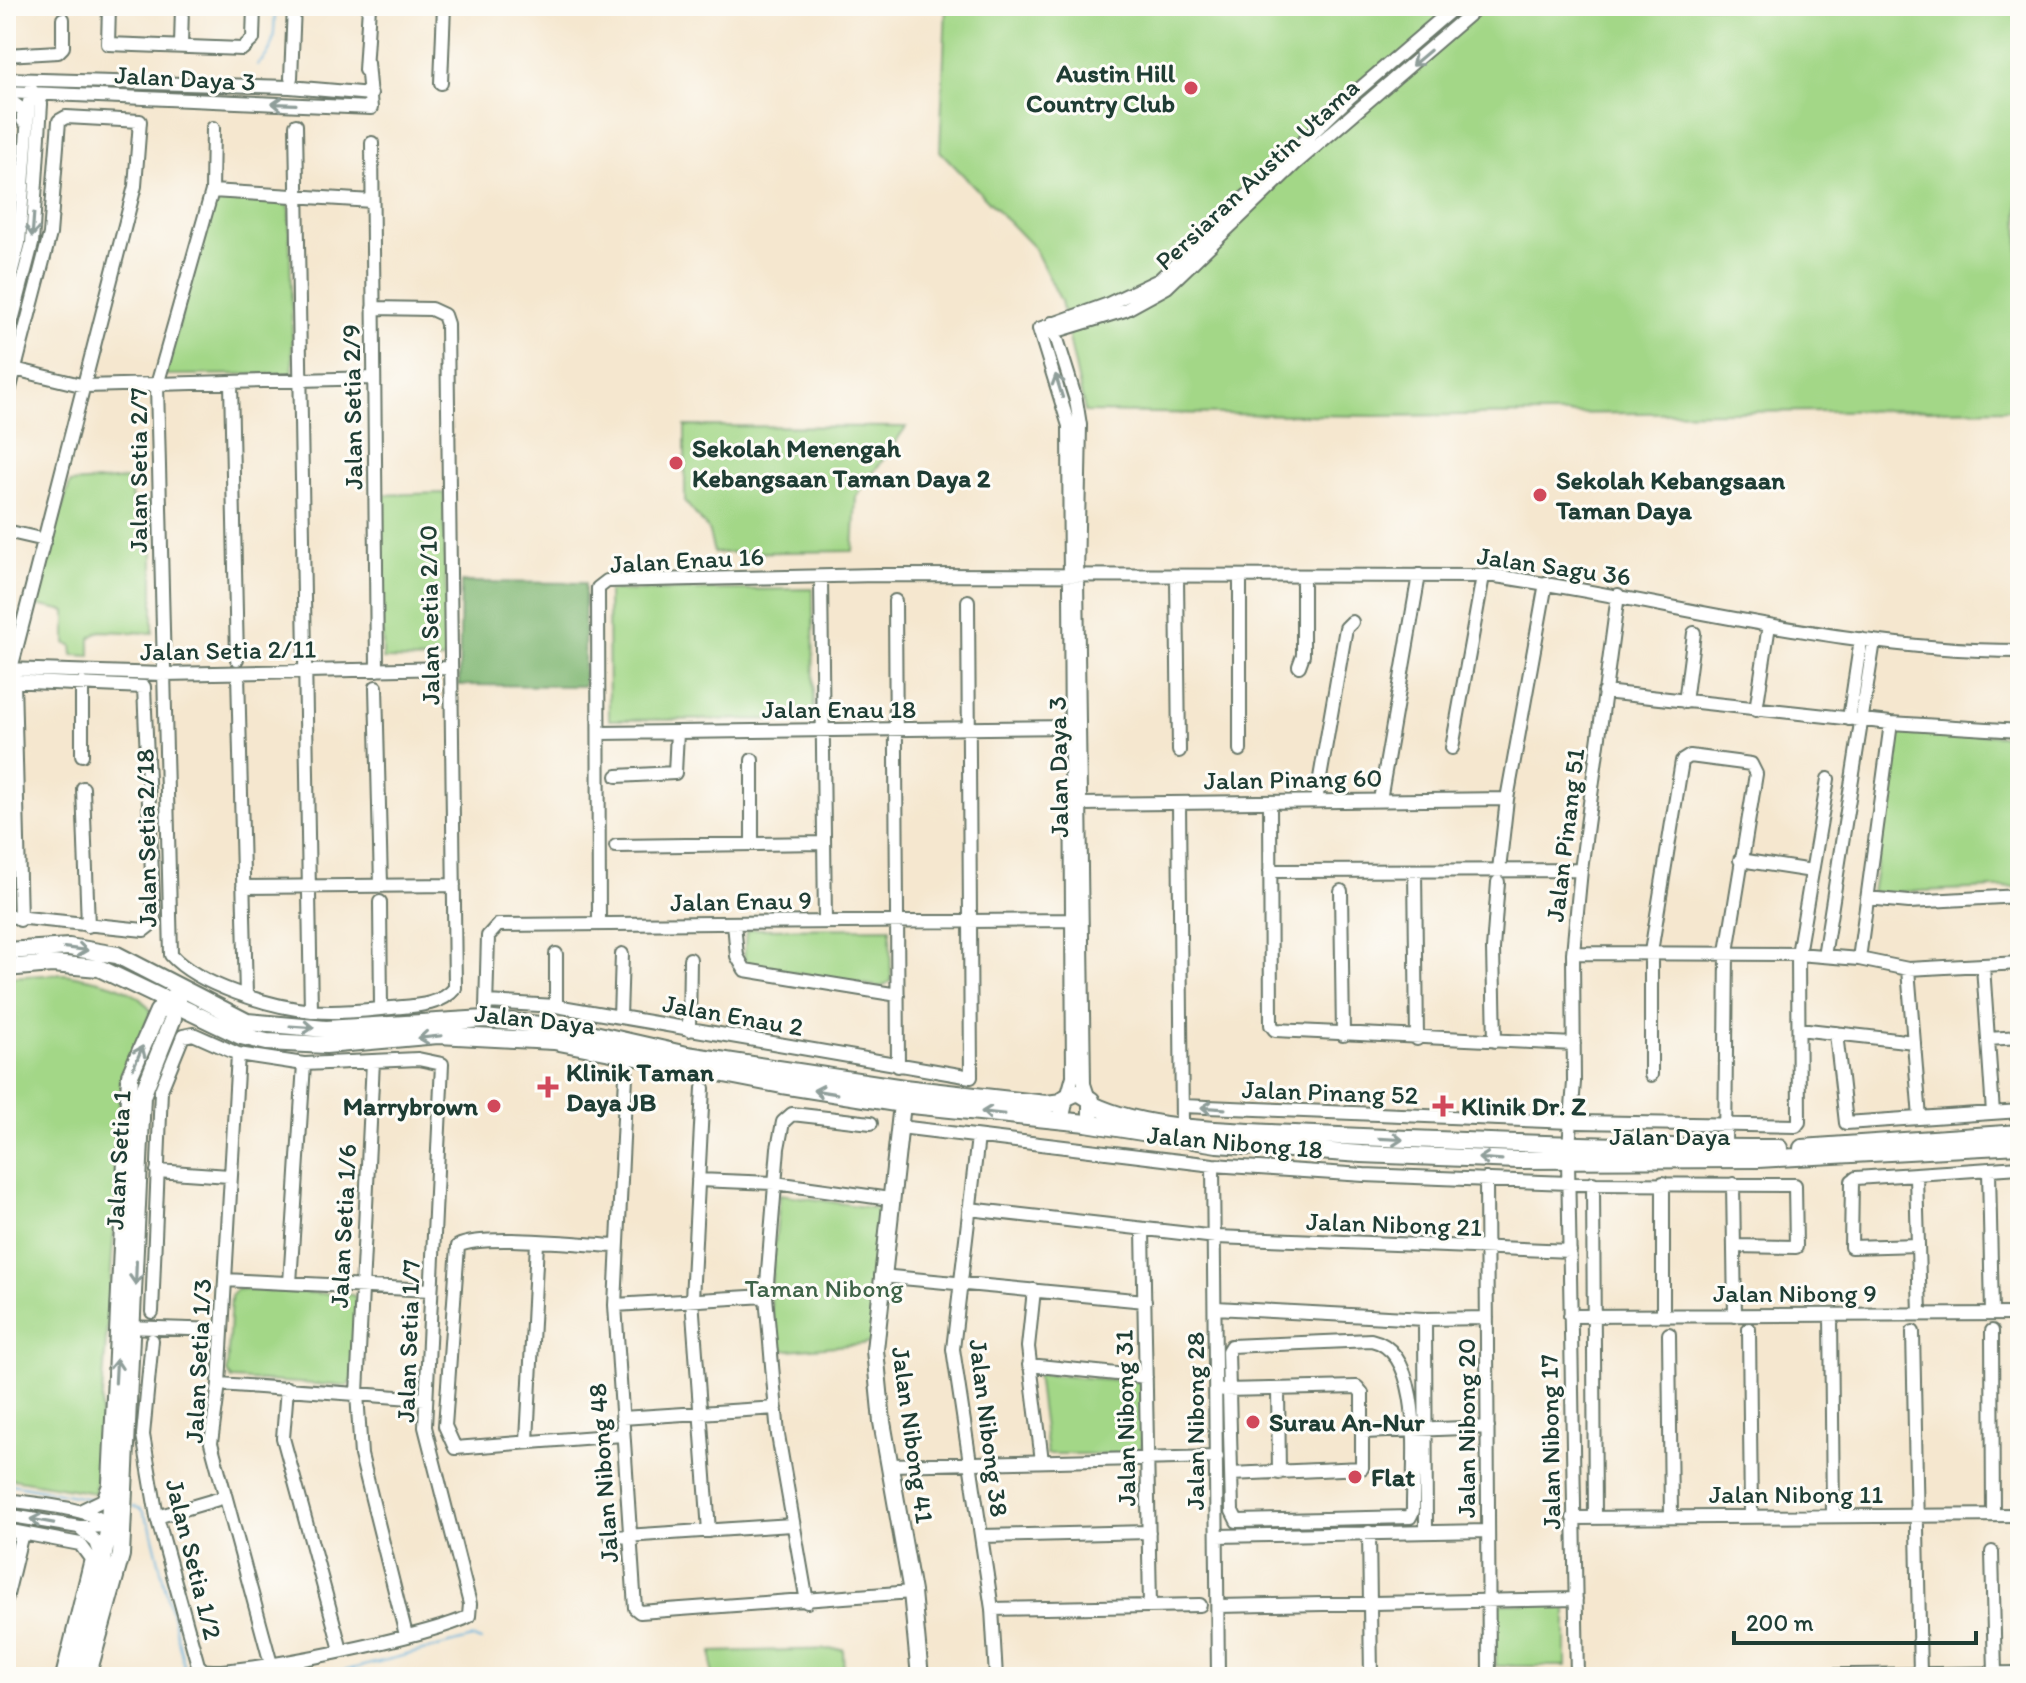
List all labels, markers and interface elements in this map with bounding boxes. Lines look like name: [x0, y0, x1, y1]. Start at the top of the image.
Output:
one-way arrow: [1411, 49, 1432, 67]
place label: Austin Hill Country Club: [1026, 57, 1176, 119]
street label: Jalan Daya 3: [114, 58, 256, 98]
street label: Persiaran Austin Utama: [1148, 71, 1366, 277]
marker: Austin Hill Country Club: [1182, 79, 1200, 97]
one-way arrow: [271, 97, 298, 112]
one-way arrow: [25, 211, 40, 238]
street label: Jalan Setia 2/9: [335, 324, 369, 490]
one-way arrow: [1051, 374, 1066, 400]
street label: Jalan Setia 2/7: [122, 387, 154, 553]
place label: Sekolah Menengah Kebangsaan Taman Daya 2: [692, 432, 991, 494]
marker: Sekolah Menengah Kebangsaan Taman Daya 2: [667, 454, 685, 472]
place label: Sekolah Kebangsaan Taman Daya: [1555, 464, 1785, 526]
marker: Sekolah Kebangsaan Taman Daya: [1531, 486, 1549, 504]
street label: Jalan Setia 2/10: [411, 525, 447, 705]
street label: Jalan Sagu 36: [1475, 539, 1633, 593]
street label: Jalan Enau 16: [609, 540, 765, 580]
street label: Jalan Setia 2/11: [139, 632, 317, 668]
street label: Jalan Enau 18: [762, 693, 916, 725]
street label: Jalan Daya 3: [1041, 696, 1075, 838]
street label: Jalan Pinang 51: [1538, 746, 1592, 924]
street label: Jalan Setia 2/18: [128, 748, 164, 928]
street label: Jalan Pinang 60: [1203, 761, 1383, 797]
street label: Jalan Enau 9: [670, 884, 812, 918]
one-way arrow: [62, 941, 89, 956]
street label: Jalan Enau 2: [660, 987, 806, 1043]
street label: Jalan Daya: [473, 997, 597, 1041]
one-way arrow: [288, 1020, 315, 1035]
one-way arrow: [417, 1029, 444, 1044]
one-way arrow: [132, 1045, 146, 1070]
place label: Klinik Taman Daya JB: [566, 1056, 714, 1118]
street label: Jalan Pinang 52: [1241, 1073, 1419, 1111]
marker: Klinik Taman Daya JB: [537, 1076, 559, 1098]
one-way arrow: [813, 1084, 838, 1099]
street label: Jalan Setia 1: [98, 1089, 138, 1231]
place label: Marrybrown: [343, 1090, 478, 1122]
place label: Klinik Dr. Z: [1461, 1090, 1586, 1122]
marker: Klinik Dr. Z: [1432, 1095, 1454, 1117]
marker: Marrybrown: [485, 1097, 503, 1115]
one-way arrow: [1200, 1100, 1227, 1115]
one-way arrow: [980, 1106, 1007, 1121]
street label: Jalan Nibong 18: [1146, 1118, 1324, 1166]
street label: Jalan Daya: [1609, 1120, 1731, 1152]
one-way arrow: [1377, 1131, 1404, 1146]
street label: Jalan Setia 1/6: [323, 1143, 363, 1309]
one-way arrow: [1477, 1151, 1504, 1166]
street label: Jalan Nibong 21: [1305, 1205, 1483, 1243]
one-way arrow: [128, 1259, 143, 1286]
street label: Jalan Setia 1/7: [389, 1259, 427, 1423]
park label: Taman Nibong: [745, 1272, 904, 1304]
street label: Jalan Nibong 9: [1713, 1277, 1877, 1309]
street label: Jalan Setia 1/3: [178, 1278, 218, 1444]
street label: Jalan Nibong 31: [1107, 1329, 1143, 1507]
street label: Jalan Nibong 28: [1179, 1332, 1211, 1510]
street label: Jalan Nibong 38: [962, 1337, 1016, 1519]
street label: Jalan Nibong 20: [1450, 1338, 1482, 1518]
street label: Jalan Nibong 41: [885, 1345, 941, 1525]
street label: Jalan Nibong 17: [1532, 1354, 1568, 1530]
one-way arrow: [108, 1358, 123, 1385]
street label: Jalan Nibong 48: [581, 1382, 625, 1564]
place label: Surau An-Nur: [1269, 1406, 1425, 1438]
marker: Surau An-Nur: [1244, 1413, 1262, 1431]
place label: Flat: [1371, 1461, 1415, 1493]
marker: Flat: [1346, 1468, 1364, 1486]
street label: Jalan Setia 1/2: [159, 1475, 229, 1643]
street label: Jalan Nibong 11: [1709, 1478, 1883, 1510]
one-way arrow: [30, 1512, 56, 1527]
scale bar: [1734, 1595, 1976, 1645]
text: 200 m: [1746, 1608, 1814, 1637]

